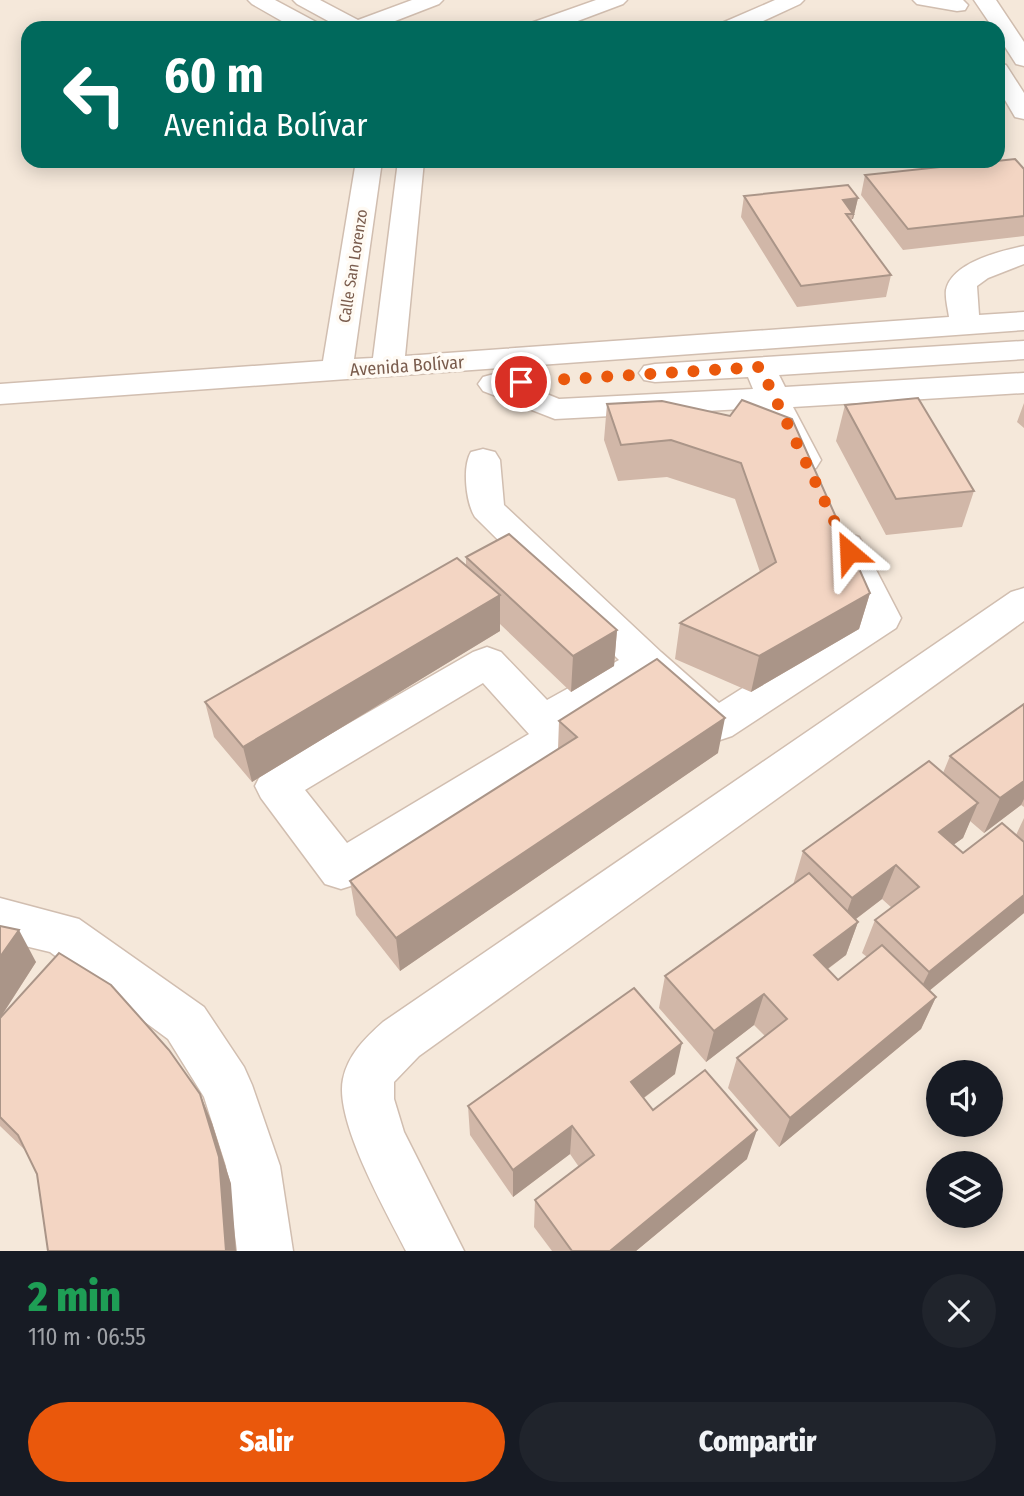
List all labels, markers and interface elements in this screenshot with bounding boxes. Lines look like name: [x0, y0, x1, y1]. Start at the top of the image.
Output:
text: 60 m: [164, 46, 264, 105]
icon: left: [49, 49, 140, 140]
text: Avenida Bolívar: [164, 106, 368, 144]
street label: Calle San Lorenzo: [335, 208, 371, 324]
street label: Avenida Bolívar: [349, 351, 466, 381]
pin: [491, 352, 551, 412]
icon: arrive: [502, 363, 540, 401]
position arrow: [812, 515, 886, 589]
map controls: [926, 1060, 1003, 1228]
button: sound: [926, 1060, 1003, 1137]
button: layers: [926, 1151, 1003, 1228]
text: 2 min: [28, 1272, 121, 1322]
button: close: [922, 1274, 996, 1348]
text: 110 m · 06:55: [28, 1323, 146, 1351]
button: Salir: [28, 1402, 505, 1482]
button: Compartir: [519, 1402, 996, 1482]

